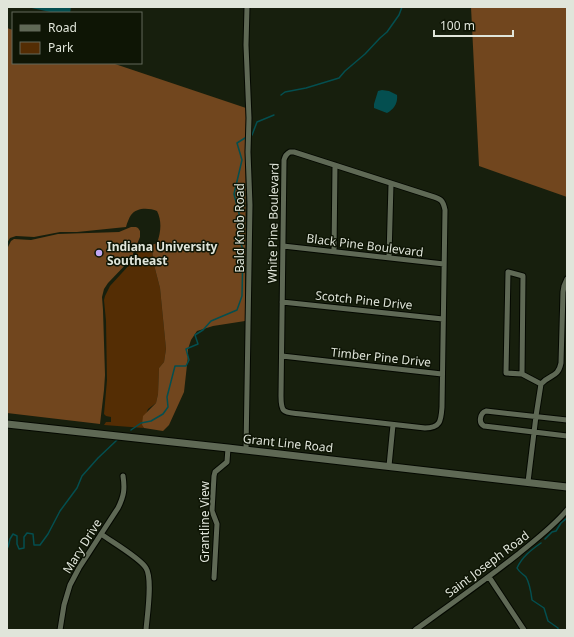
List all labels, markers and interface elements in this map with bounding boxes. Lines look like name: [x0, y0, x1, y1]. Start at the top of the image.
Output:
legend: [12, 12, 142, 64]
scale bar: [434, 12, 513, 38]
text: 100 m: [440, 17, 475, 34]
text: Road: [48, 19, 77, 36]
text: Park: [48, 39, 74, 56]
street label: White Pine Boulevard: [263, 163, 283, 283]
street label: Bald Knob Road: [231, 183, 248, 273]
street label: Black Pine Boulevard: [306, 229, 424, 261]
place label: Indiana University Southeast: [107, 238, 218, 269]
marker: Indiana University Southeast: [94, 248, 104, 258]
street label: Scotch Pine Drive: [315, 286, 414, 314]
street label: Timber Pine Drive: [330, 343, 432, 371]
street label: Grant Line Road: [242, 430, 334, 456]
street label: Grantline View: [196, 481, 213, 563]
street label: Mary Drive: [58, 515, 106, 577]
street label: Saint Joseph Road: [442, 527, 532, 601]

